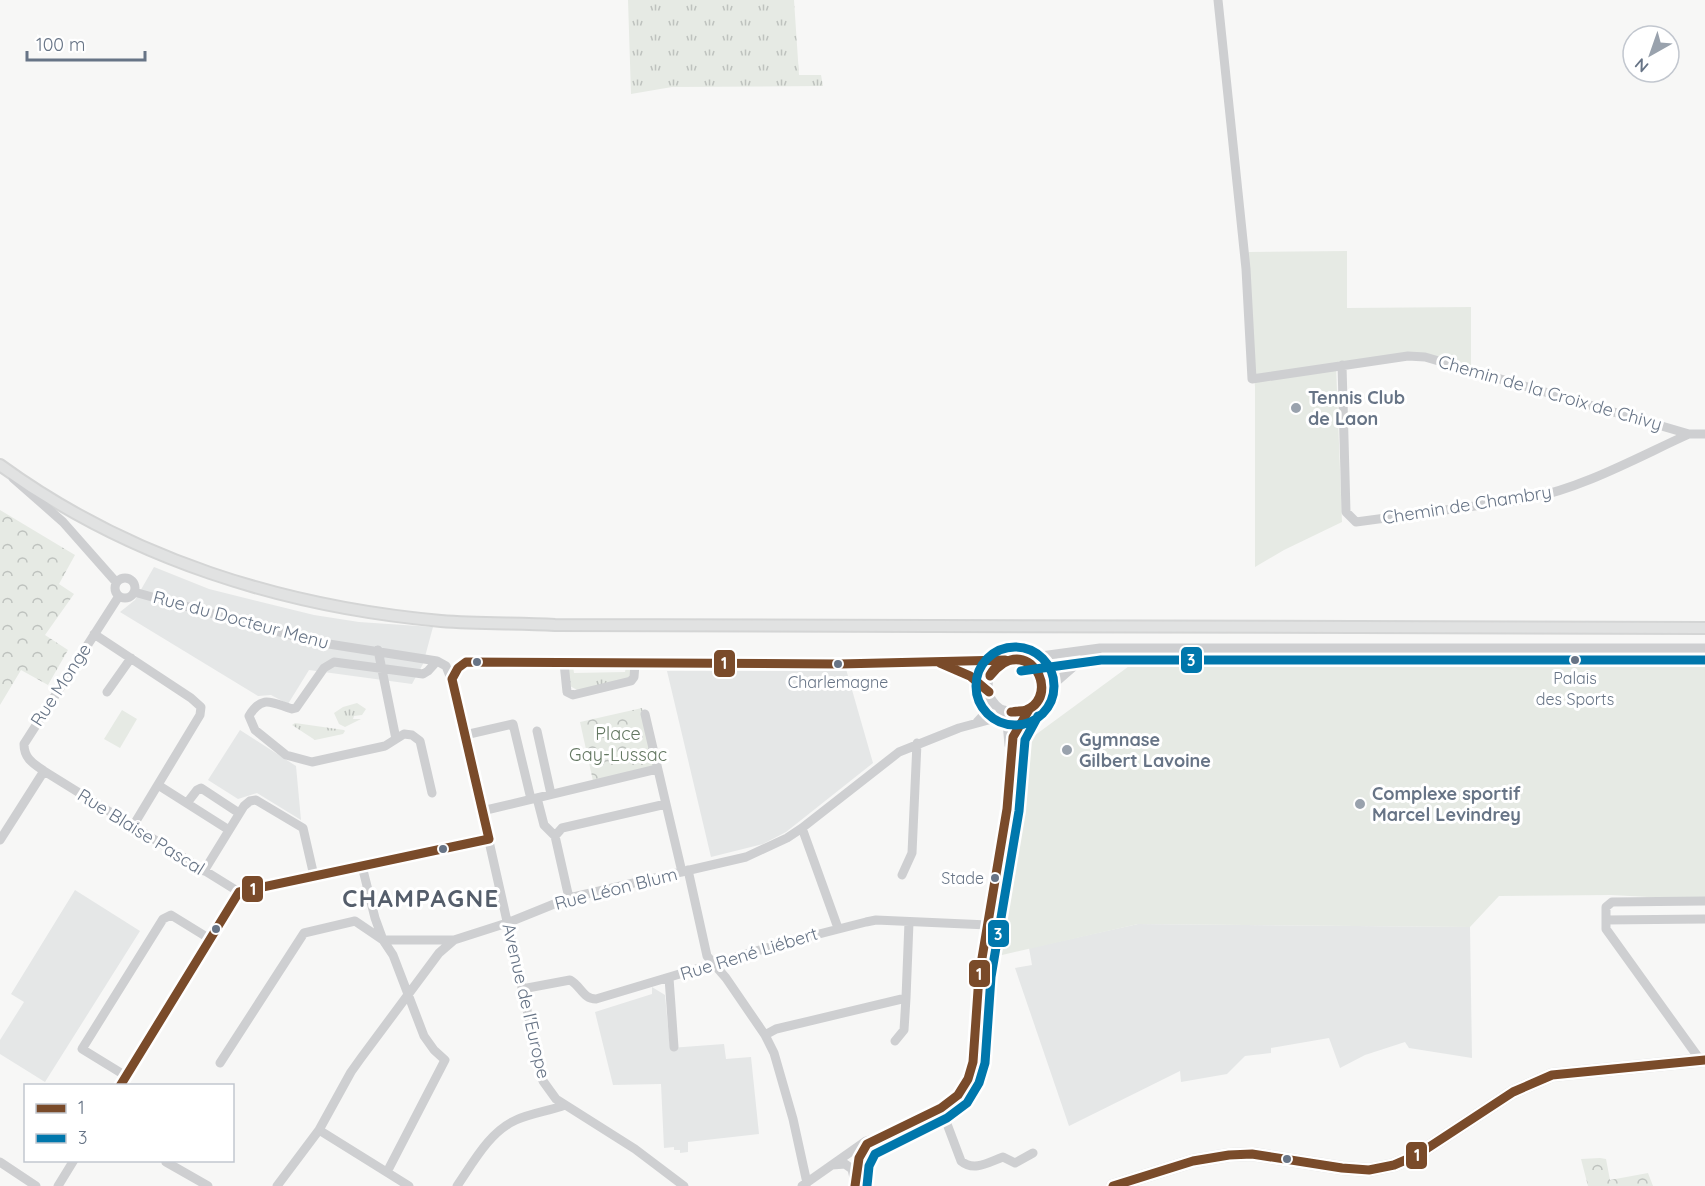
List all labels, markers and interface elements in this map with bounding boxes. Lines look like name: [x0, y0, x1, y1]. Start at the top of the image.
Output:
scale bar: [27, 24, 146, 62]
north arrow: [1621, 24, 1681, 84]
text: 100 m: [36, 33, 85, 56]
text: N: [1630, 54, 1652, 77]
street label: Chemin de la Croix de Chivy: [1436, 350, 1665, 436]
place label: Tennis Club de Laon: [1308, 386, 1405, 430]
marker: Tennis Club de Laon: [1289, 401, 1303, 415]
street label: Chemin de Chambry: [1381, 480, 1553, 529]
street label: Rue du Docteur Menu: [151, 585, 331, 654]
street label: Rue Monge: [25, 639, 96, 731]
line badge: 3: [1180, 646, 1203, 674]
line badge: 1: [713, 649, 736, 678]
text: 3: [1187, 650, 1195, 670]
text: 1: [721, 653, 727, 673]
marker: Palais des Sports: [1569, 654, 1581, 666]
unlabelled marker: [471, 656, 483, 668]
marker: Charlemagne: [832, 658, 844, 670]
place label: Palais des Sports: [1536, 668, 1614, 709]
place label: Charlemagne: [788, 672, 888, 692]
park label: Place Gay-Lussac: [569, 722, 667, 766]
place label: Gymnase Gilbert Lavoine: [1079, 728, 1211, 772]
marker: Gymnase Gilbert Lavoine: [1060, 743, 1074, 757]
place label: Complexe sportif Marcel Levindrey: [1372, 782, 1521, 826]
street label: Rue Blaise Pascal: [73, 783, 209, 880]
marker: Complexe sportif Marcel Levindrey: [1353, 797, 1367, 811]
unlabelled marker: [437, 843, 449, 855]
street label: Rue Léon Blum: [552, 862, 680, 915]
place label: Stade: [941, 868, 984, 888]
marker: Stade: [989, 872, 1001, 884]
line badge: 1: [241, 875, 264, 903]
text: 1: [250, 879, 256, 899]
district label: CHAMPAGNE: [342, 883, 500, 913]
line badge: 3: [987, 919, 1010, 948]
street label: Avenue de l'Europe: [497, 921, 556, 1081]
street label: Rue René Liébert: [677, 922, 820, 985]
unlabelled marker: [210, 923, 222, 935]
text: 3: [994, 924, 1002, 944]
line badge: 1: [968, 959, 991, 988]
text: 1: [976, 964, 982, 984]
legend: [24, 1084, 234, 1162]
text: 1: [78, 1096, 85, 1119]
text: 3: [78, 1126, 87, 1149]
line badge: 1: [1405, 1141, 1428, 1170]
text: 1: [1414, 1145, 1420, 1165]
unlabelled marker: [1281, 1153, 1293, 1165]

